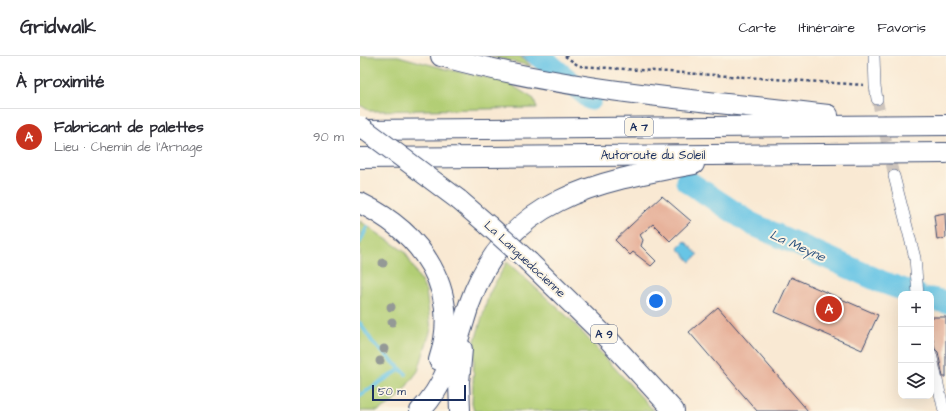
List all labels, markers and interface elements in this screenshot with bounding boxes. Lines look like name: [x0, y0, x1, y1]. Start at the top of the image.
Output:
text: Gridwalk: [20, 14, 96, 41]
text: Carte: [738, 18, 776, 38]
text: Itinéraire: [798, 18, 855, 38]
text: Favoris: [877, 18, 926, 38]
text: À proximité: [16, 70, 105, 94]
text: Fabricant de palettes: [54, 117, 204, 138]
road number: A 7: [625, 118, 653, 136]
text: A: [25, 128, 33, 146]
text: 90 m: [313, 128, 344, 146]
text: Lieu · Chemin de l'Arnage: [54, 138, 203, 156]
street label: Autoroute du Soleil: [601, 147, 705, 164]
street label: La Languedocienne: [480, 217, 569, 303]
water label: La Meyne: [766, 226, 829, 267]
your location: [646, 291, 666, 311]
map controls: [898, 291, 934, 399]
button: +: [898, 291, 934, 327]
pin: A: [816, 294, 842, 324]
road number: A 9: [591, 325, 617, 343]
button: −: [898, 327, 934, 363]
button: layers: [898, 363, 934, 399]
scale bar: [372, 383, 466, 402]
text: 50 m: [378, 384, 406, 399]

